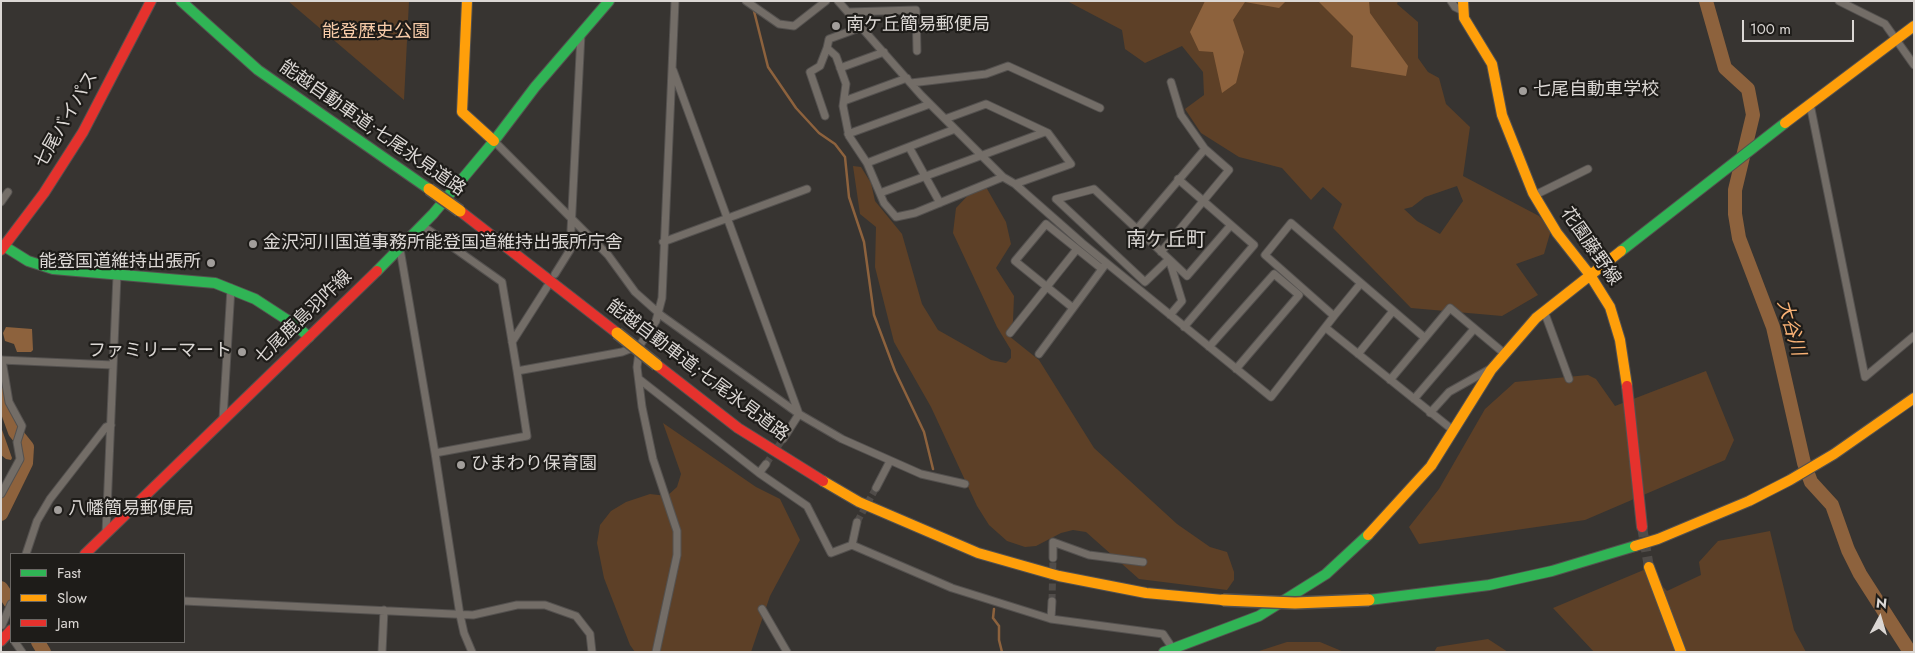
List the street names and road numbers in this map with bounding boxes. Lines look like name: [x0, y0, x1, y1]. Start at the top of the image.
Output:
street label: 能越自動車道;七尾氷見道路: [275, 57, 469, 201]
street label: 七尾バイパス: [31, 68, 103, 172]
street label: 花園藤野線: [1555, 204, 1625, 290]
street label: 七尾鹿島羽咋線: [251, 266, 357, 370]
street label: 能越自動車道;七尾氷見道路: [602, 296, 792, 446]

